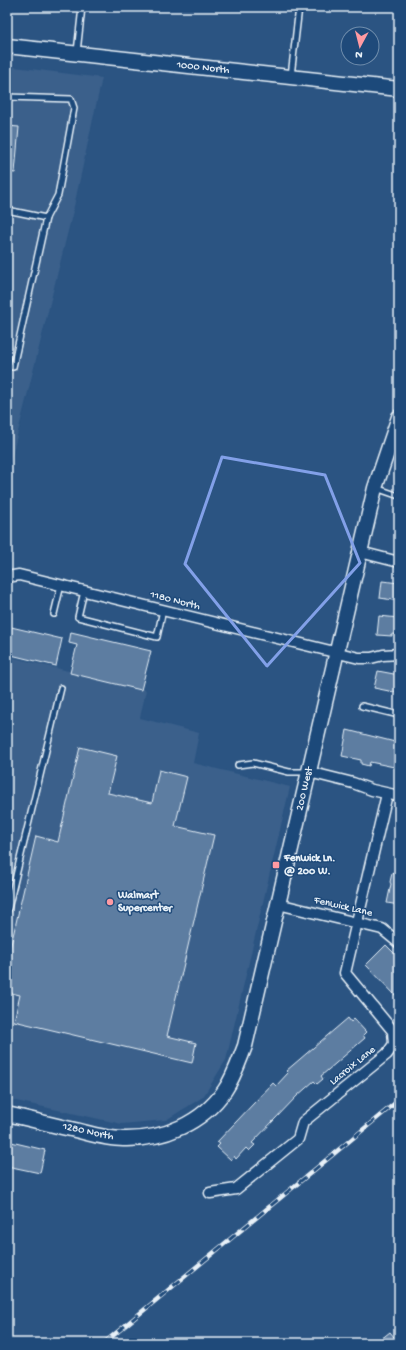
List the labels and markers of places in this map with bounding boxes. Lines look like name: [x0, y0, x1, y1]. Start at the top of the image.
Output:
place label: Fenwick Ln. @ 200 W.: [283, 853, 335, 878]
marker: Fenwick Ln. @ 200 W.: [271, 860, 281, 870]
place label: Walmart Supercenter: [117, 889, 173, 915]
marker: Walmart Supercenter: [105, 897, 115, 907]

